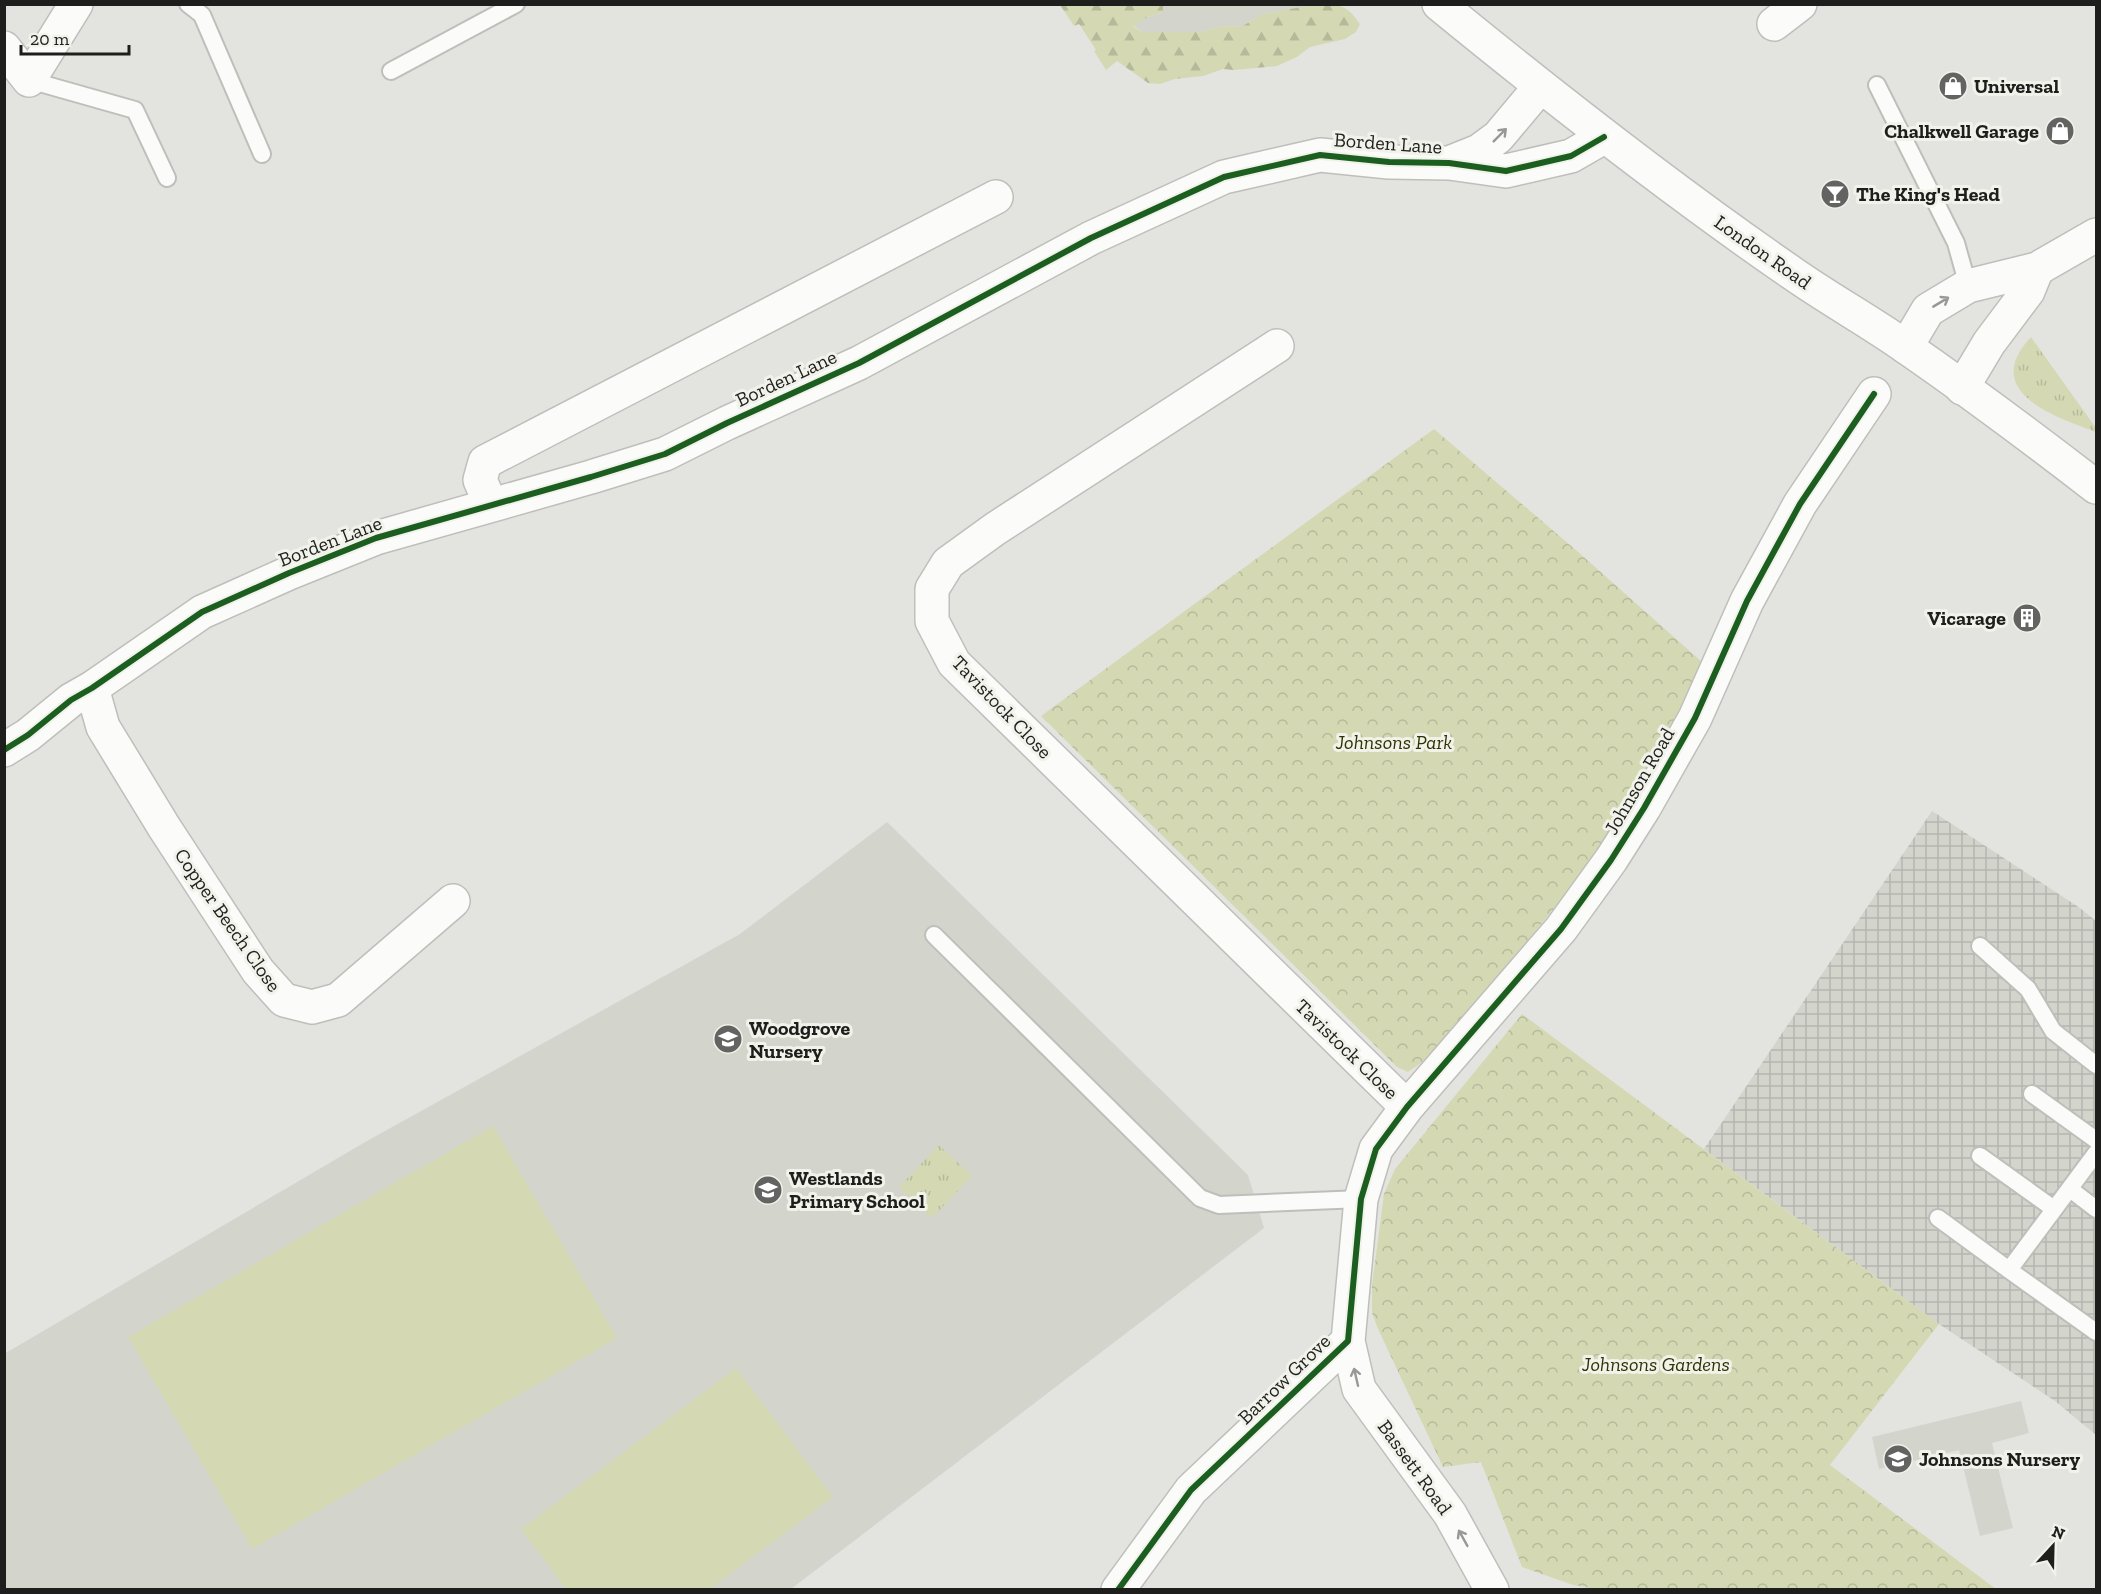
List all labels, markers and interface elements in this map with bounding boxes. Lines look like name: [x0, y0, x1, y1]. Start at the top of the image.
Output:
scale bar: [21, 18, 129, 56]
text: 20 m: [30, 28, 70, 50]
shop icon: Universal: [1937, 70, 1969, 102]
place label: Universal: [1974, 74, 2059, 98]
shop icon: Chalkwell Garage: [2044, 115, 2076, 147]
place label: Chalkwell Garage: [1884, 119, 2039, 143]
street label: Borden Lane: [1333, 127, 1443, 159]
one-way arrow: [1492, 127, 1507, 142]
bar icon: The King's Head: [1819, 178, 1851, 210]
place label: The King's Head: [1856, 182, 2000, 206]
street label: London Road: [1710, 210, 1816, 294]
one-way arrow: [1932, 296, 1949, 308]
street label: Borden Lane: [732, 344, 840, 412]
street label: Borden Lane: [275, 510, 385, 572]
building icon: Vicarage: [2011, 602, 2043, 634]
place label: Vicarage: [1927, 606, 2006, 630]
street label: Tavistock Close: [947, 650, 1057, 764]
street label: Johnson Road: [1599, 723, 1679, 839]
park label: Johnsons Park: [1335, 730, 1452, 754]
street label: Copper Beech Close: [170, 844, 286, 996]
street label: Tavistock Close: [1290, 994, 1404, 1104]
place label: Woodgrove Nursery: [749, 1016, 850, 1063]
school or university icon: Woodgrove Nursery: [712, 1023, 744, 1055]
place label: Westlands Primary School: [789, 1166, 925, 1213]
school or university icon: Westlands Primary School: [752, 1174, 784, 1206]
street label: Barrow Grove: [1233, 1329, 1335, 1429]
park label: Johnsons Gardens: [1581, 1352, 1730, 1376]
one-way arrow: [1350, 1367, 1362, 1386]
street label: Bassett Road: [1373, 1415, 1457, 1519]
school or university icon: Johnsons Nursery: [1882, 1443, 1914, 1475]
place label: Johnsons Nursery: [1919, 1447, 2080, 1471]
north arrow: [2023, 1516, 2083, 1576]
text: N: [2049, 1521, 2068, 1544]
one-way arrow: [1457, 1530, 1468, 1548]

